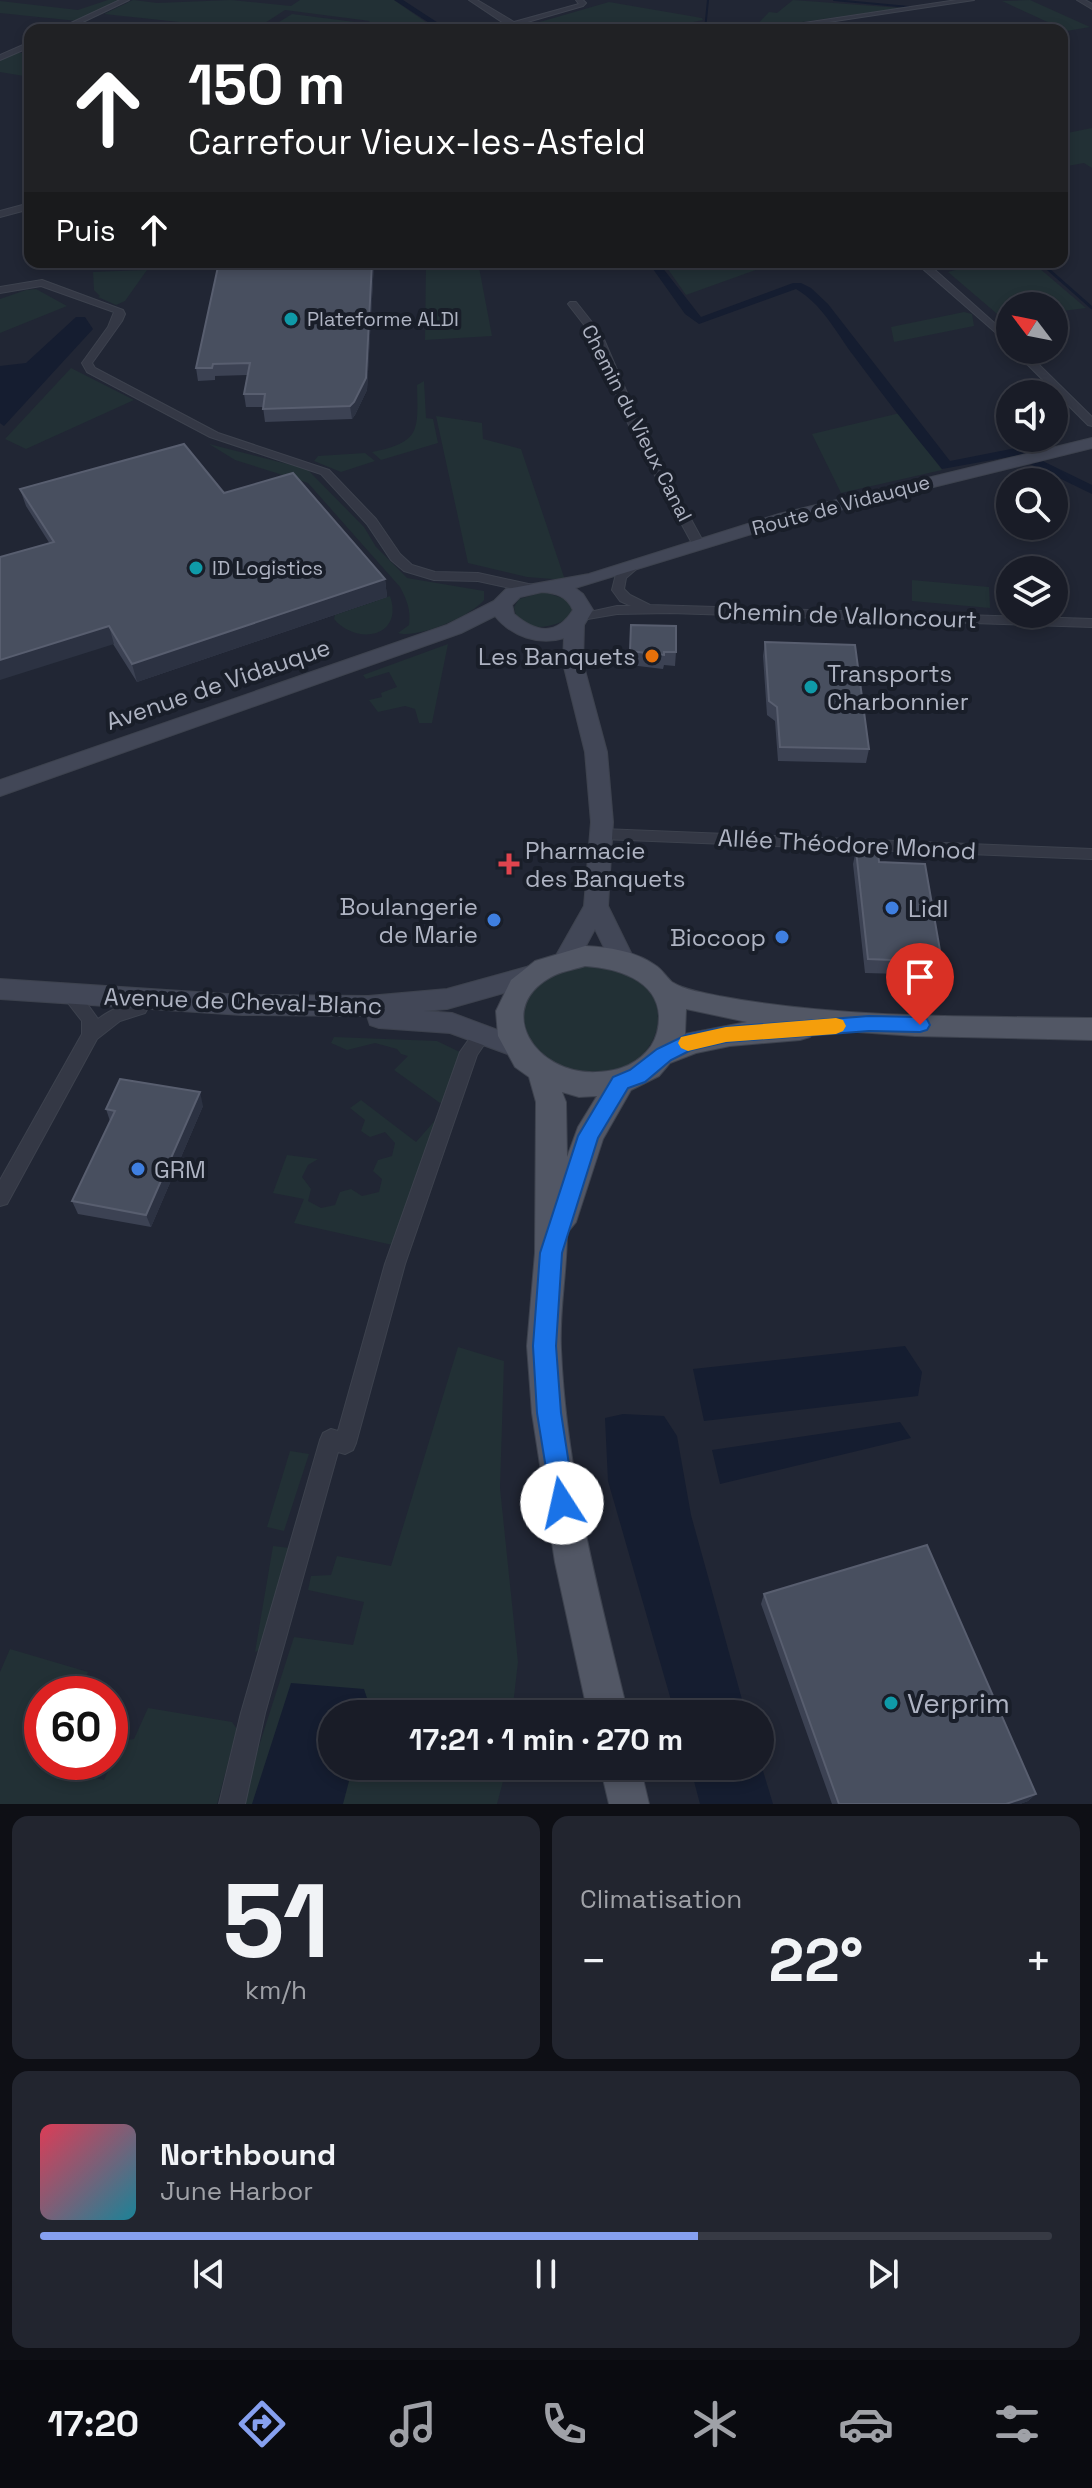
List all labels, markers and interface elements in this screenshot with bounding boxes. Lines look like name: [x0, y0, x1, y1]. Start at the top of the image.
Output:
text: 150 m: [188, 49, 345, 120]
icon: ahead: [56, 56, 160, 160]
text: Carrefour Vieux-les-Asfeld: [188, 119, 646, 165]
icon: ahead: [132, 208, 176, 252]
text: Puis: [56, 211, 116, 250]
north arrow: [996, 292, 1068, 364]
map controls: [996, 292, 1068, 628]
place label: Plateforme ALDI: [307, 306, 459, 332]
marker: Plateforme ALDI: [282, 310, 300, 328]
street label: Chemin du Vieux Canal: [576, 320, 698, 526]
button: sound: [996, 380, 1068, 452]
button: search: [996, 468, 1068, 540]
street label: Route de Vidauque: [749, 469, 933, 541]
place label: ID Logistics: [212, 555, 323, 581]
button: layers: [996, 556, 1068, 628]
marker: ID Logistics: [187, 559, 205, 577]
street label: Chemin de Valloncourt: [716, 595, 978, 635]
street label: Avenue de Vidauque: [102, 631, 334, 737]
place label: Les Banquets: [478, 641, 636, 672]
marker: Les Banquets: [643, 647, 661, 665]
place label: Transports Charbonnier: [827, 658, 969, 717]
marker: Transports Charbonnier: [802, 678, 820, 696]
street label: Allée Théodore Monod: [717, 822, 977, 866]
place label: Pharmacie des Banquets: [525, 835, 685, 894]
marker: Pharmacie des Banquets: [500, 855, 518, 873]
place label: Boulangerie de Marie: [339, 891, 478, 950]
place label: Lidl: [908, 893, 948, 924]
marker: Lidl: [883, 899, 901, 917]
marker: Boulangerie de Marie: [485, 911, 503, 929]
place label: Biocoop: [670, 922, 766, 953]
marker: Biocoop: [773, 928, 791, 946]
pin: [886, 943, 954, 1025]
icon: arrive: [898, 955, 942, 999]
street label: Avenue de Cheval-Blanc: [103, 981, 383, 1021]
place label: GRM: [154, 1154, 206, 1185]
marker: GRM: [129, 1160, 147, 1178]
position arrow: [520, 1461, 604, 1545]
speed limit sign: 60: [24, 1676, 128, 1780]
place label: Verprim: [907, 1685, 1010, 1721]
marker: Verprim: [882, 1694, 900, 1712]
text: 17:21 · 1 min · 270 m: [409, 1720, 683, 1759]
text: 51: [222, 1855, 330, 1987]
text: Climatisation: [580, 1882, 742, 1916]
text: 22°: [769, 1922, 863, 1999]
text: −: [580, 1933, 607, 1989]
text: +: [1025, 1933, 1052, 1989]
text: km/h: [245, 1973, 307, 2007]
text: Northbound: [160, 2135, 336, 2174]
text: June Harbor: [160, 2174, 313, 2208]
icon: previous: [187, 2252, 231, 2296]
icon: pause: [524, 2252, 568, 2296]
icon: next: [861, 2252, 905, 2296]
icon: directions: [234, 2396, 290, 2452]
icon: music: [385, 2396, 441, 2452]
icon: phone: [536, 2396, 592, 2452]
icon: climate: [687, 2396, 743, 2452]
icon: car: [838, 2396, 894, 2452]
icon: filters: [989, 2396, 1045, 2452]
text: 17:20: [47, 2401, 139, 2447]

